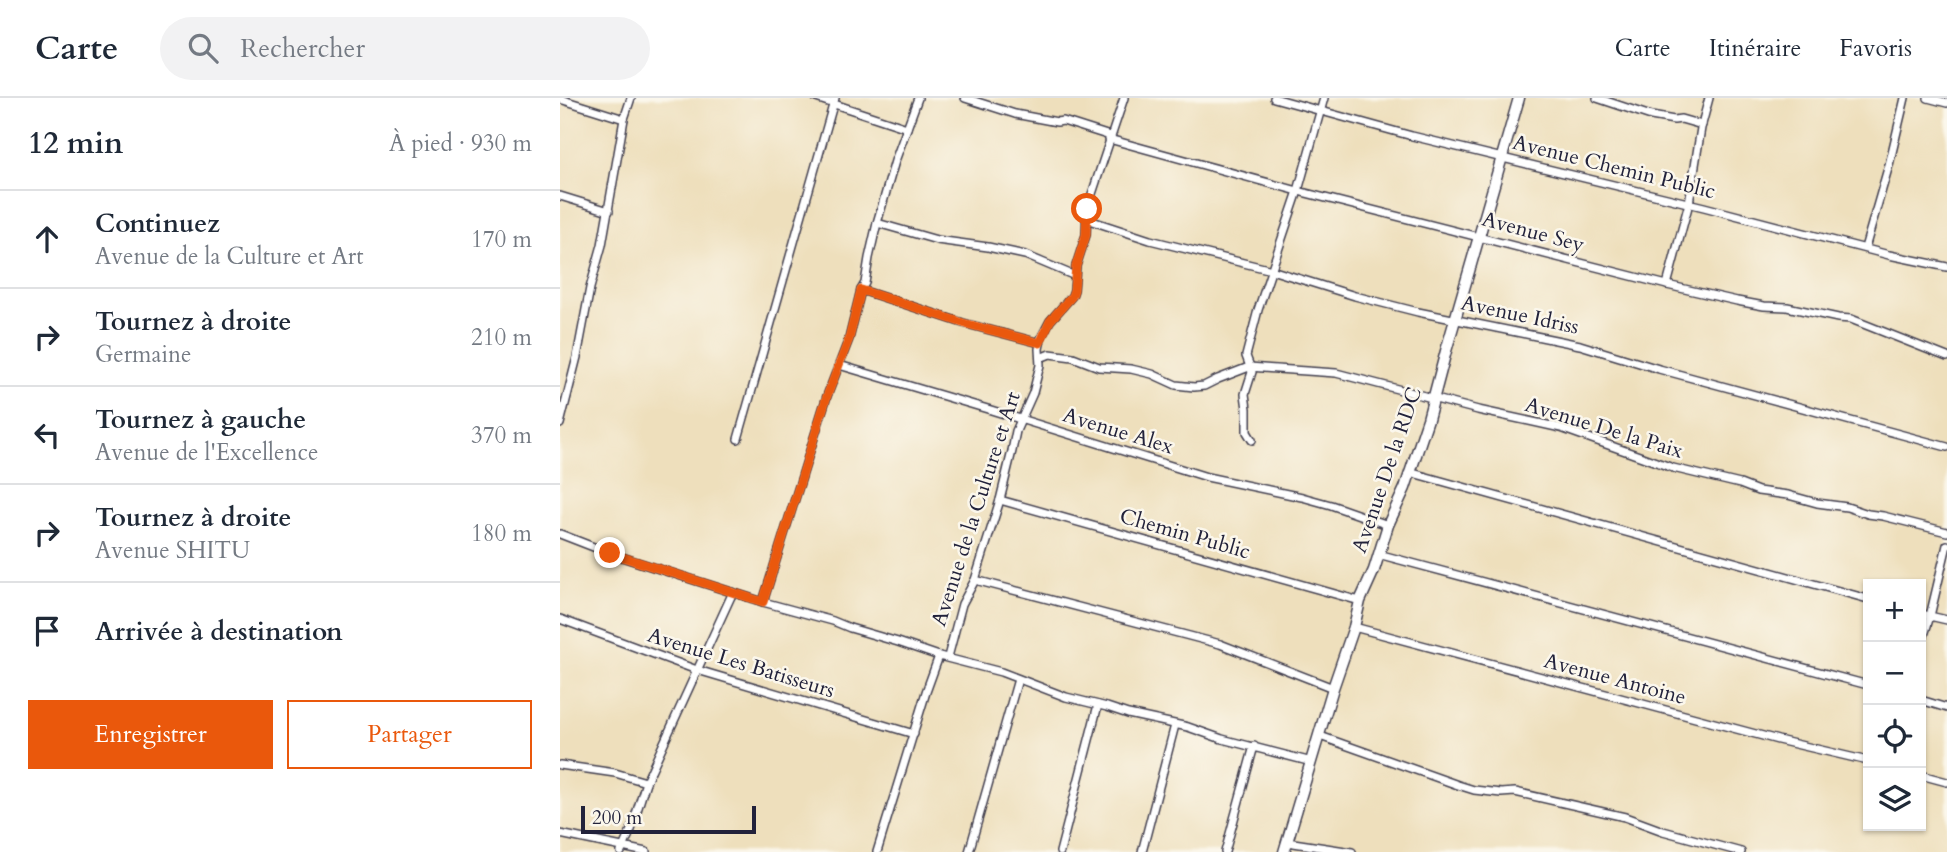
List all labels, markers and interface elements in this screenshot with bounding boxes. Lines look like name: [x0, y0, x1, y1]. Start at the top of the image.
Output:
search box: [160, 17, 650, 80]
text: Carte: [35, 26, 118, 71]
icon: search: [184, 29, 222, 67]
text: Rechercher: [240, 31, 365, 66]
text: Carte: [1615, 32, 1671, 65]
text: Itinéraire: [1709, 32, 1801, 65]
text: Favoris: [1839, 32, 1912, 65]
text: 12 min: [28, 123, 123, 164]
text: À pied · 930 m: [389, 128, 532, 159]
street label: Avenue Chemin Public: [1510, 128, 1718, 206]
route start: [1071, 193, 1102, 224]
street label: Avenue Sey: [1479, 204, 1587, 260]
text: Continuez: [95, 206, 220, 241]
icon: ahead: [28, 220, 66, 258]
text: 170 m: [471, 224, 532, 255]
text: Avenue de la Culture et Art: [95, 241, 363, 272]
street label: Avenue Idriss: [1458, 288, 1582, 342]
text: Tournez à droite: [95, 304, 291, 339]
icon: right: [28, 318, 66, 356]
text: 210 m: [471, 322, 532, 353]
text: Germaine: [95, 339, 191, 370]
street label: Avenue De la RDC: [1345, 383, 1429, 557]
street label: Avenue de la Culture et Art: [924, 388, 1028, 630]
street label: Avenue De la Paix: [1521, 390, 1687, 466]
street label: Avenue Alex: [1059, 400, 1177, 462]
text: Tournez à gauche: [95, 402, 306, 437]
icon: left: [28, 416, 66, 454]
text: 370 m: [471, 420, 532, 451]
text: Avenue de l'Excellence: [95, 437, 318, 468]
text: Tournez à droite: [95, 500, 291, 535]
street label: Chemin Public: [1116, 502, 1254, 566]
icon: right: [28, 514, 66, 552]
text: 180 m: [471, 518, 532, 549]
text: Avenue SHITU: [95, 535, 250, 566]
route end: [594, 537, 625, 568]
map controls: [1863, 579, 1926, 831]
button: +: [1863, 579, 1926, 642]
icon: arrive: [28, 612, 66, 650]
text: Arrivée à destination: [95, 614, 343, 649]
street label: Avenue Les Batisseurs: [644, 621, 838, 705]
button: −: [1863, 642, 1926, 705]
street label: Avenue Antoine: [1541, 646, 1689, 712]
button: Enregistrer: [28, 700, 273, 769]
button: Partager: [287, 700, 532, 769]
button: locate: [1863, 705, 1926, 768]
button: layers: [1863, 768, 1926, 831]
scale bar: [581, 803, 756, 835]
text: 200 m: [592, 805, 642, 831]

